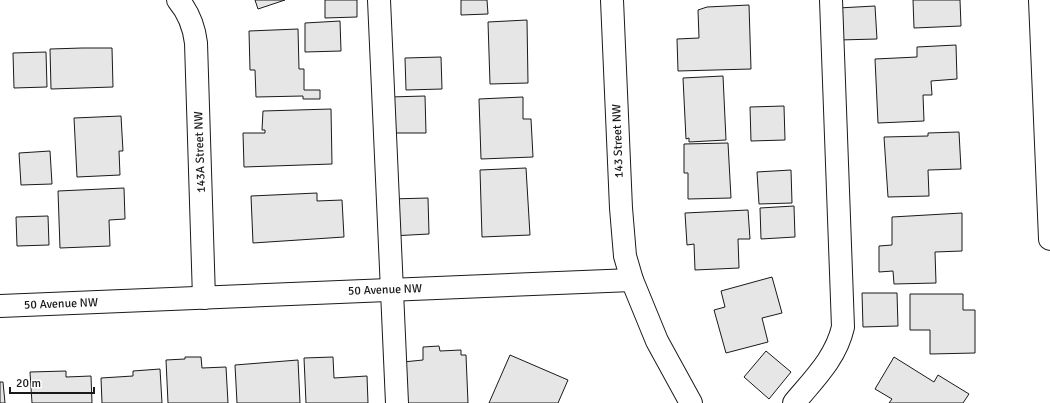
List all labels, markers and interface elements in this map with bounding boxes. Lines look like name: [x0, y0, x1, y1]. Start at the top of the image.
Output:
street label: 143 Street NW: [609, 104, 627, 178]
street label: 143A Street NW: [191, 111, 209, 193]
street label: 50 Avenue NW: [348, 281, 422, 299]
street label: 50 Avenue NW: [24, 295, 98, 313]
scale bar: [10, 369, 94, 395]
text: 20 m: [16, 376, 41, 391]

